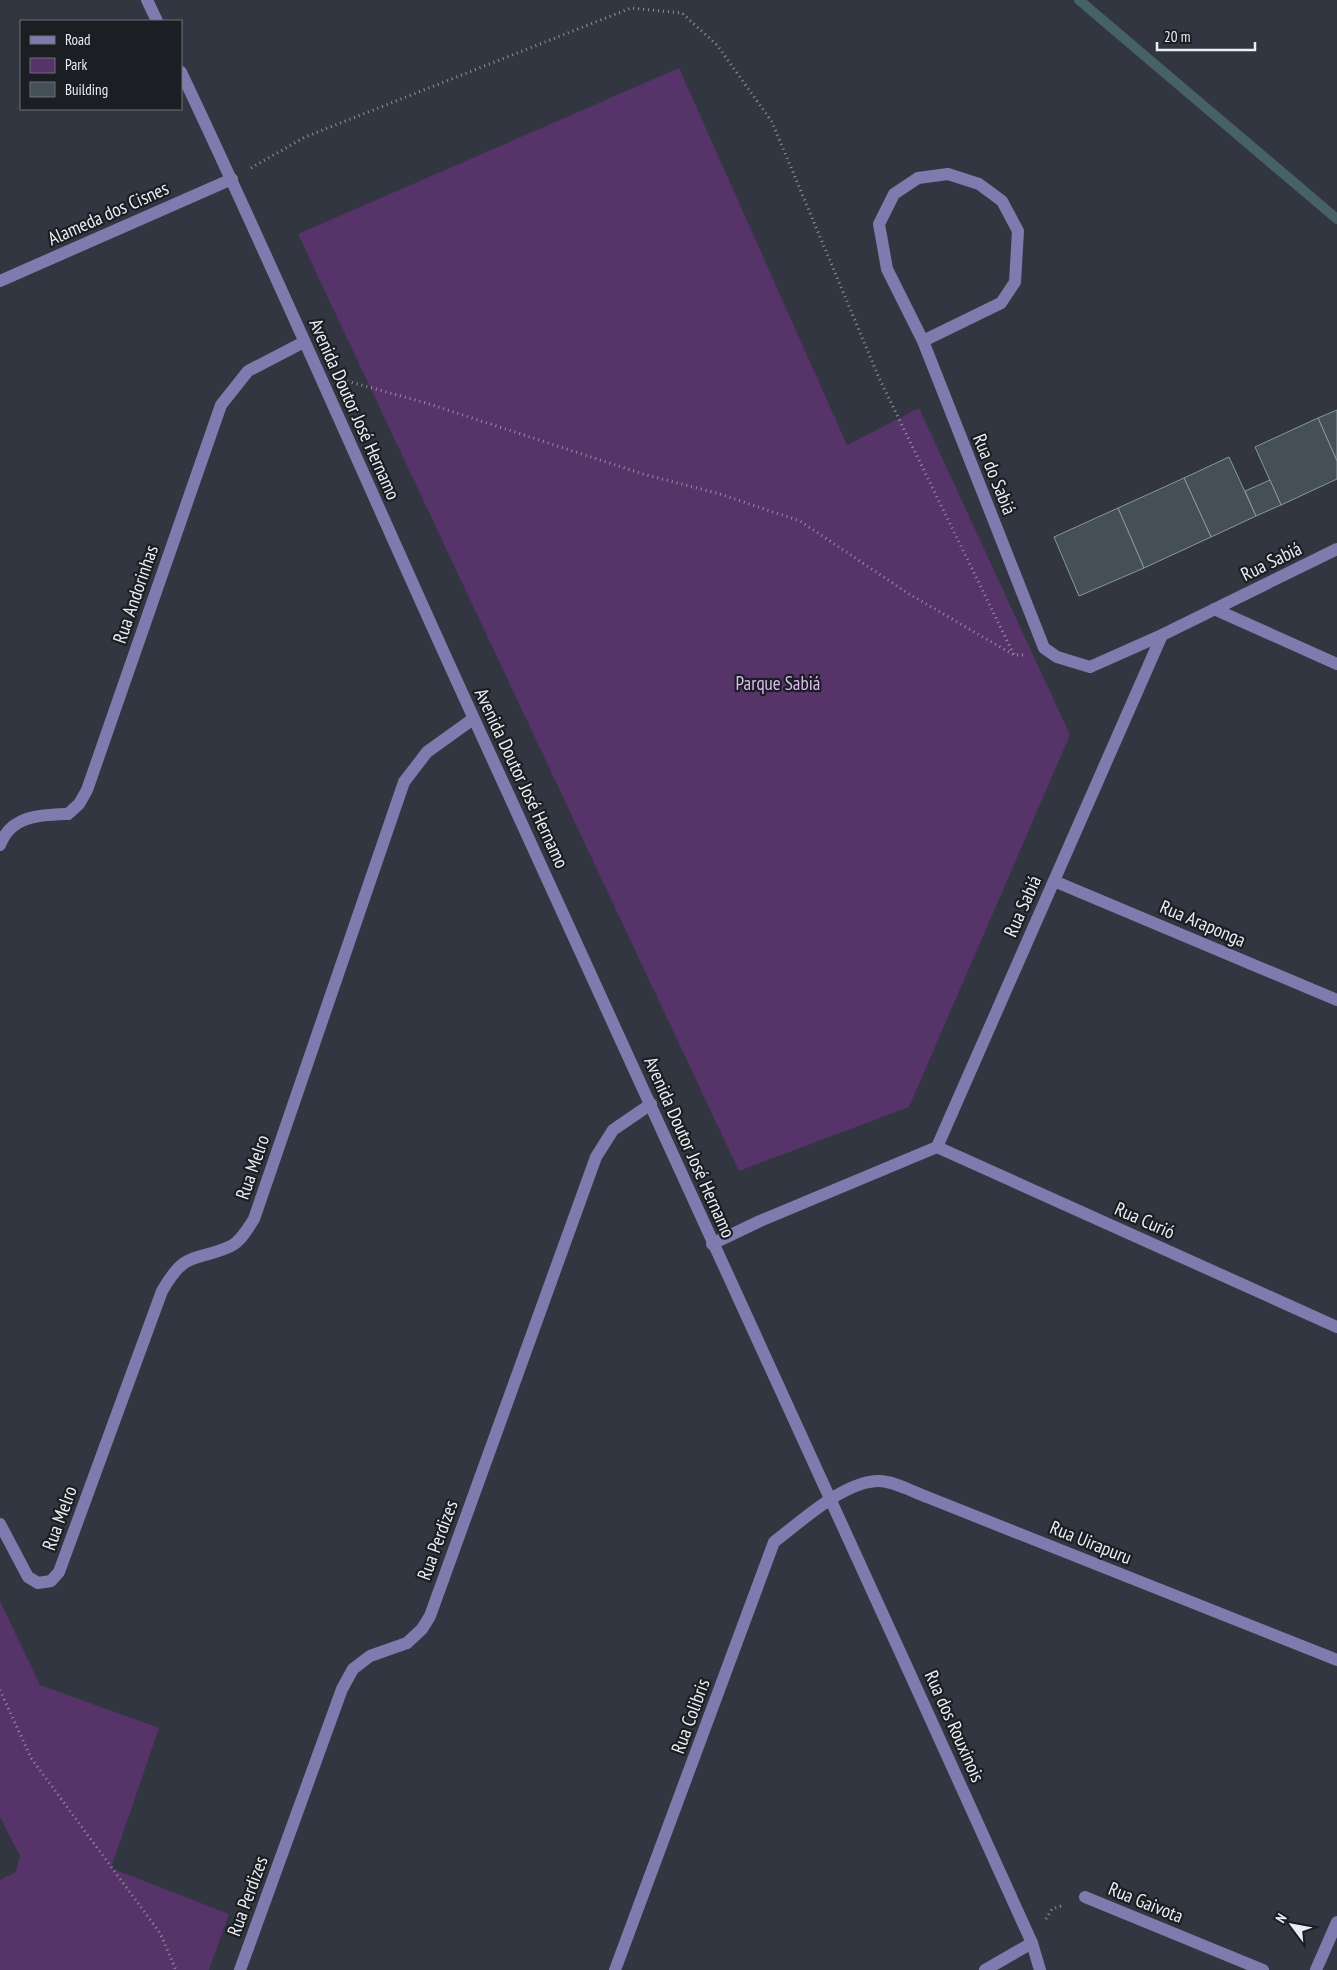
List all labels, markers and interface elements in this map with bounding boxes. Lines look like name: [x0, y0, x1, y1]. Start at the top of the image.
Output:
legend: [20, 20, 182, 110]
scale bar: [1157, 20, 1254, 52]
text: 20 m: [1164, 27, 1190, 46]
text: Road: [65, 30, 91, 49]
text: Park: [65, 55, 87, 74]
text: Building: [65, 80, 108, 99]
street label: Alameda dos Cisnes: [44, 176, 172, 250]
street label: Avenida Doutor José Hernamo: [304, 315, 406, 503]
street label: Rua do Sabiá: [968, 430, 1022, 518]
street label: Rua Sabiá: [1237, 536, 1305, 586]
street label: Rua Andorinhas: [107, 542, 163, 646]
park label: Parque Sabiá: [736, 671, 820, 695]
street label: Avenida Doutor José Hernamo: [470, 684, 574, 872]
street label: Rua Sabiá: [998, 872, 1046, 940]
street label: Rua Araponga: [1156, 894, 1250, 952]
street label: Avenida Doutor José Hernamo: [639, 1053, 741, 1241]
street label: Rua Melro: [230, 1132, 274, 1202]
street label: Rua Curió: [1111, 1196, 1179, 1244]
street label: Rua Melro: [36, 1483, 82, 1553]
street label: Rua Perdizes: [411, 1497, 463, 1583]
street label: Rua Uirapuru: [1047, 1515, 1135, 1569]
street label: Rua dos Rouxinois: [920, 1666, 990, 1786]
street label: Rua Colibris: [665, 1675, 715, 1757]
street label: Rua Perdizes: [221, 1853, 273, 1939]
street label: Rua Gaivota: [1105, 1876, 1187, 1928]
north arrow: [1267, 1900, 1317, 1950]
text: N: [1271, 1910, 1291, 1926]

